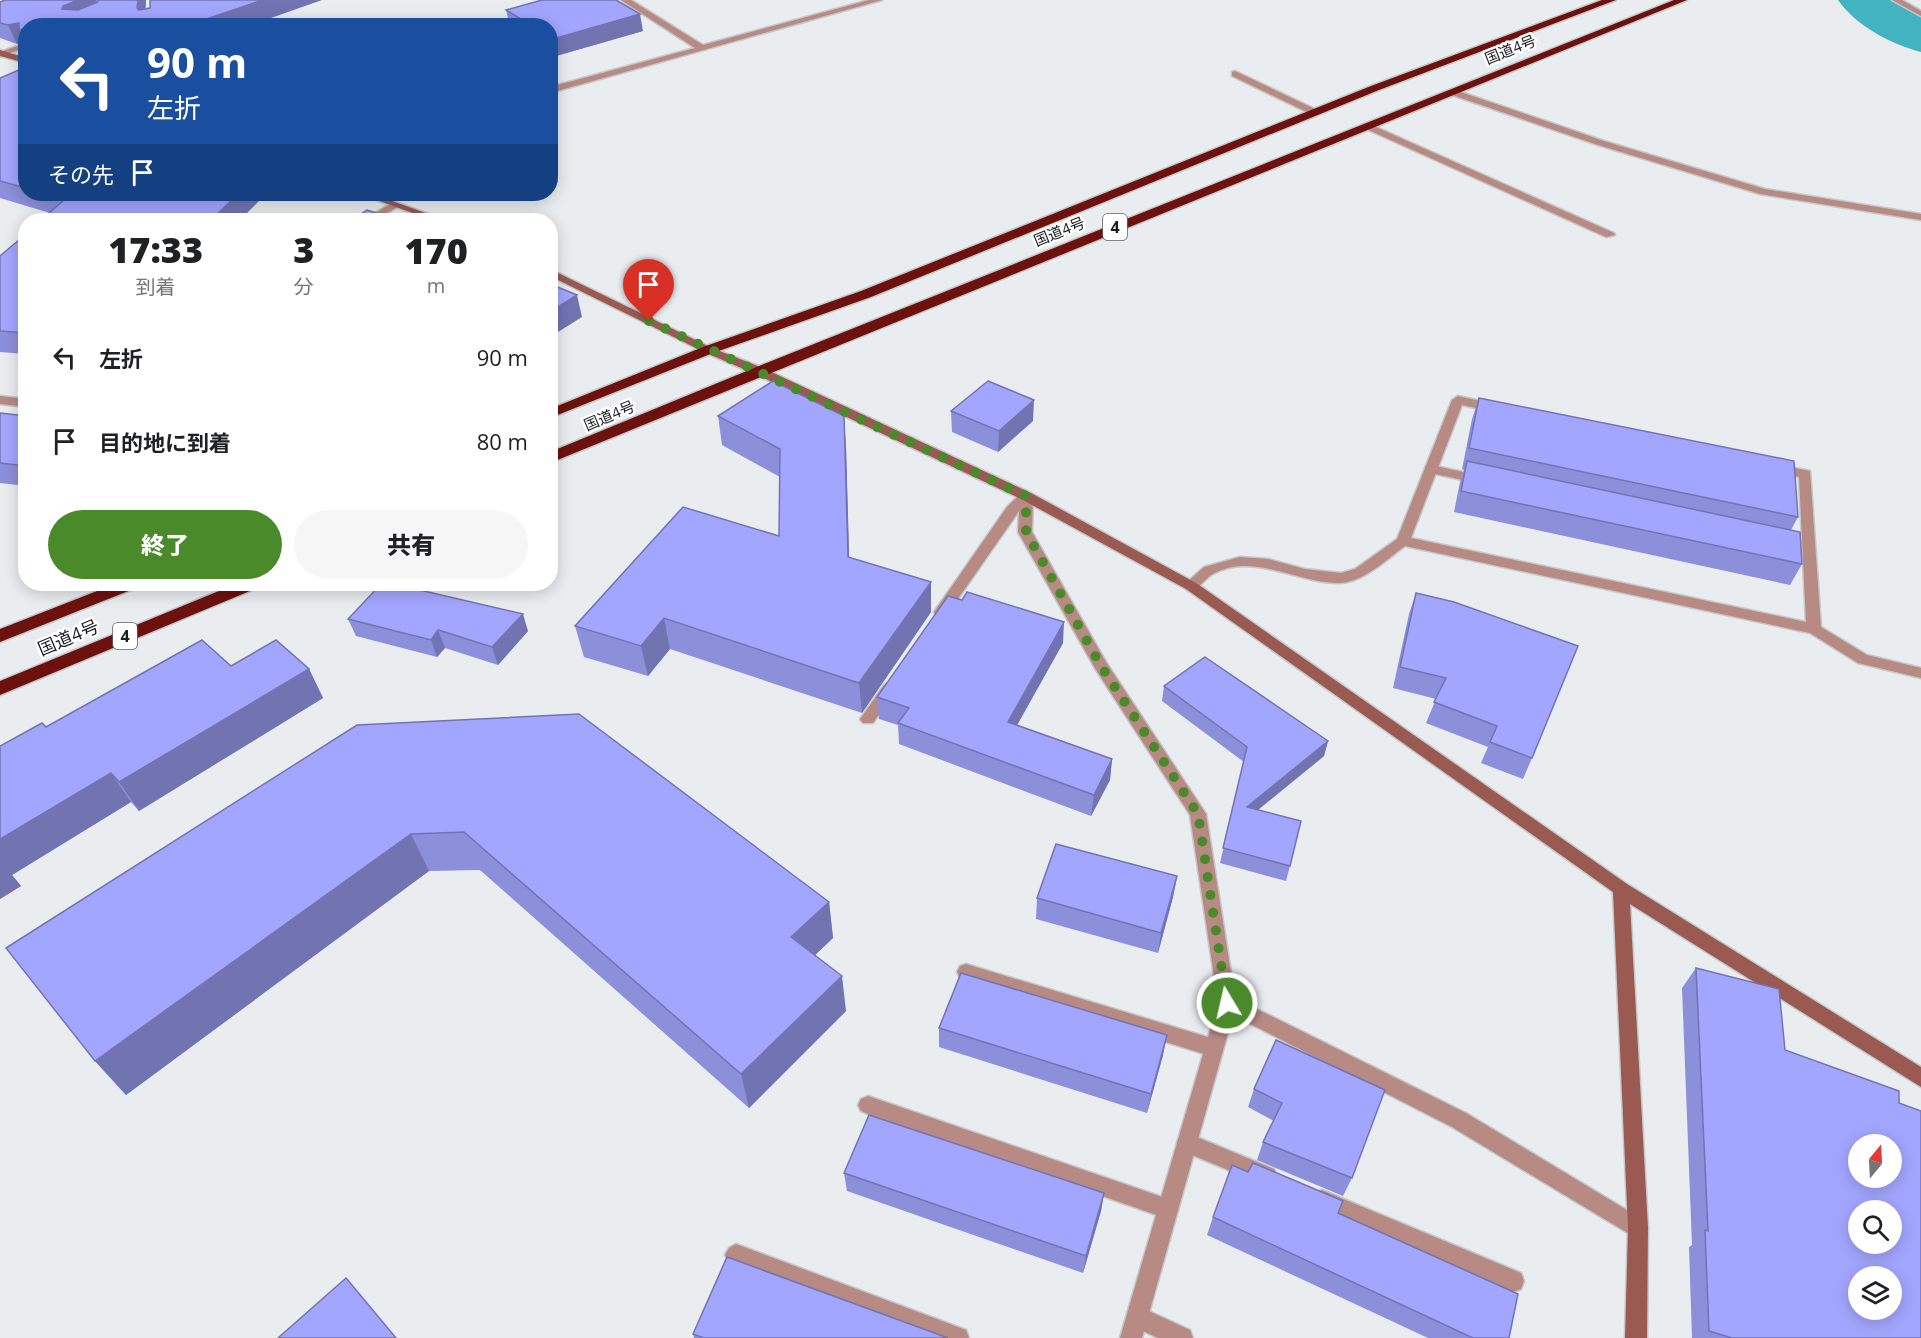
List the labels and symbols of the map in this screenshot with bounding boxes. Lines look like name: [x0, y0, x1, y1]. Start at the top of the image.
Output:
street label: 国道4号: [1481, 30, 1539, 68]
street label: 国道4号: [1030, 212, 1088, 250]
road number: 4: [1103, 214, 1127, 240]
pin: [623, 259, 674, 321]
street label: 国道4号: [580, 395, 638, 435]
street label: 国道4号: [34, 613, 102, 661]
road number: 4: [113, 623, 137, 649]
position arrow: [1195, 971, 1259, 1035]
north arrow: [1848, 1134, 1902, 1188]

